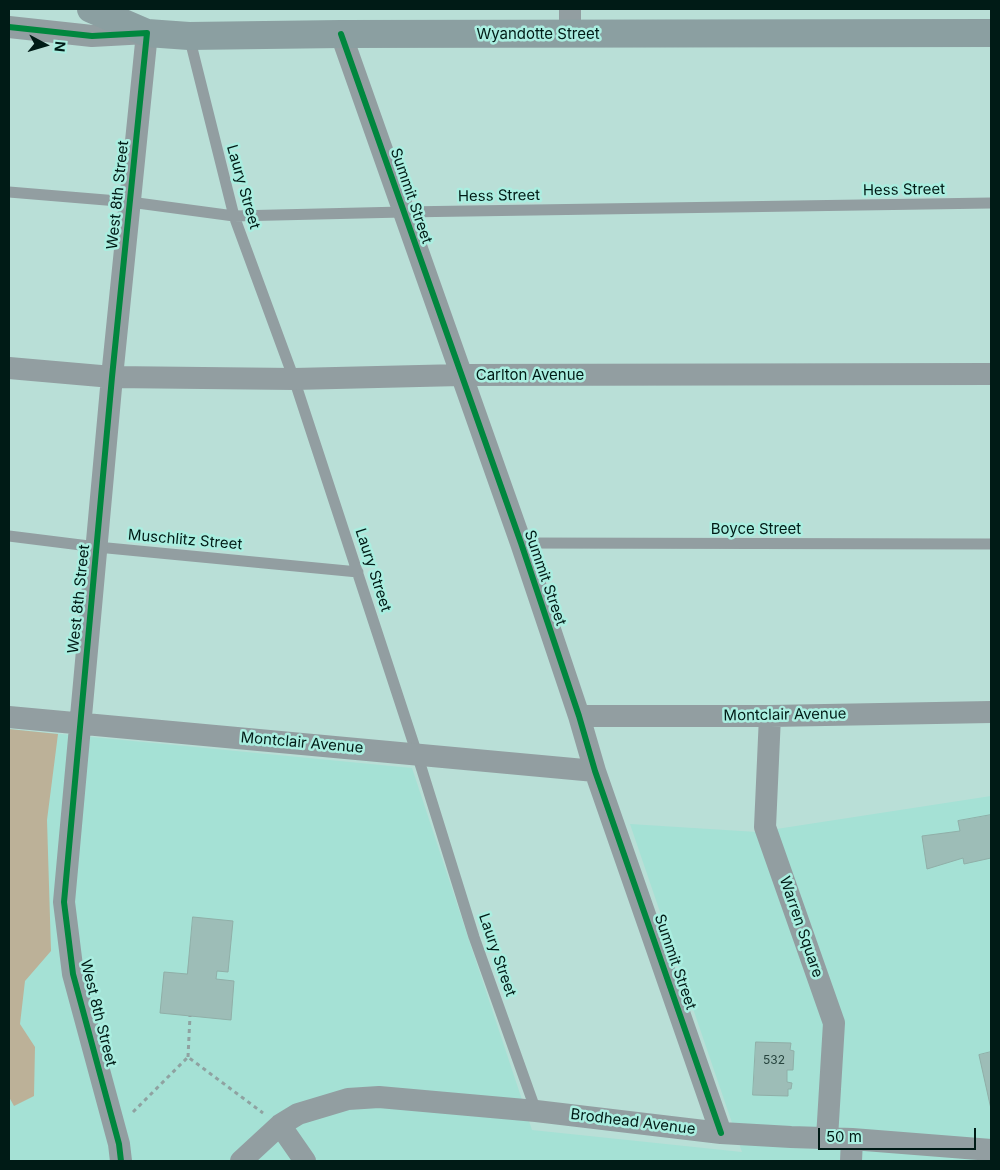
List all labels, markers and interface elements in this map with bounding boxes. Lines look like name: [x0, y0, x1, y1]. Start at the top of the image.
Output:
north arrow: [20, 20, 70, 70]
street label: Wyandotte Street: [476, 25, 600, 43]
text: N: [51, 40, 69, 53]
street label: West 8th Street: [103, 140, 133, 250]
street label: Laury Street: [222, 143, 264, 231]
street label: Summit Street: [386, 146, 436, 246]
street label: Hess Street: [863, 180, 945, 200]
street label: Hess Street: [458, 186, 540, 206]
street label: Carlton Avenue: [476, 366, 584, 384]
street label: Boyce Street: [711, 520, 801, 538]
street label: Muschlitz Street: [127, 526, 243, 554]
street label: Laury Street: [351, 526, 395, 614]
street label: Summit Street: [520, 528, 570, 628]
street label: West 8th Street: [64, 544, 94, 654]
street label: Montclair Avenue: [723, 705, 847, 725]
street label: Montclair Avenue: [240, 729, 364, 757]
street label: Warren Square: [775, 874, 827, 980]
street label: Laury Street: [474, 911, 520, 999]
street label: Summit Street: [650, 912, 700, 1012]
street label: West 8th Street: [76, 958, 120, 1068]
house number: 532: [763, 1053, 785, 1067]
street label: Brodhead Avenue: [570, 1105, 696, 1139]
scale bar: [820, 1118, 978, 1150]
text: 50 m: [826, 1127, 862, 1146]

